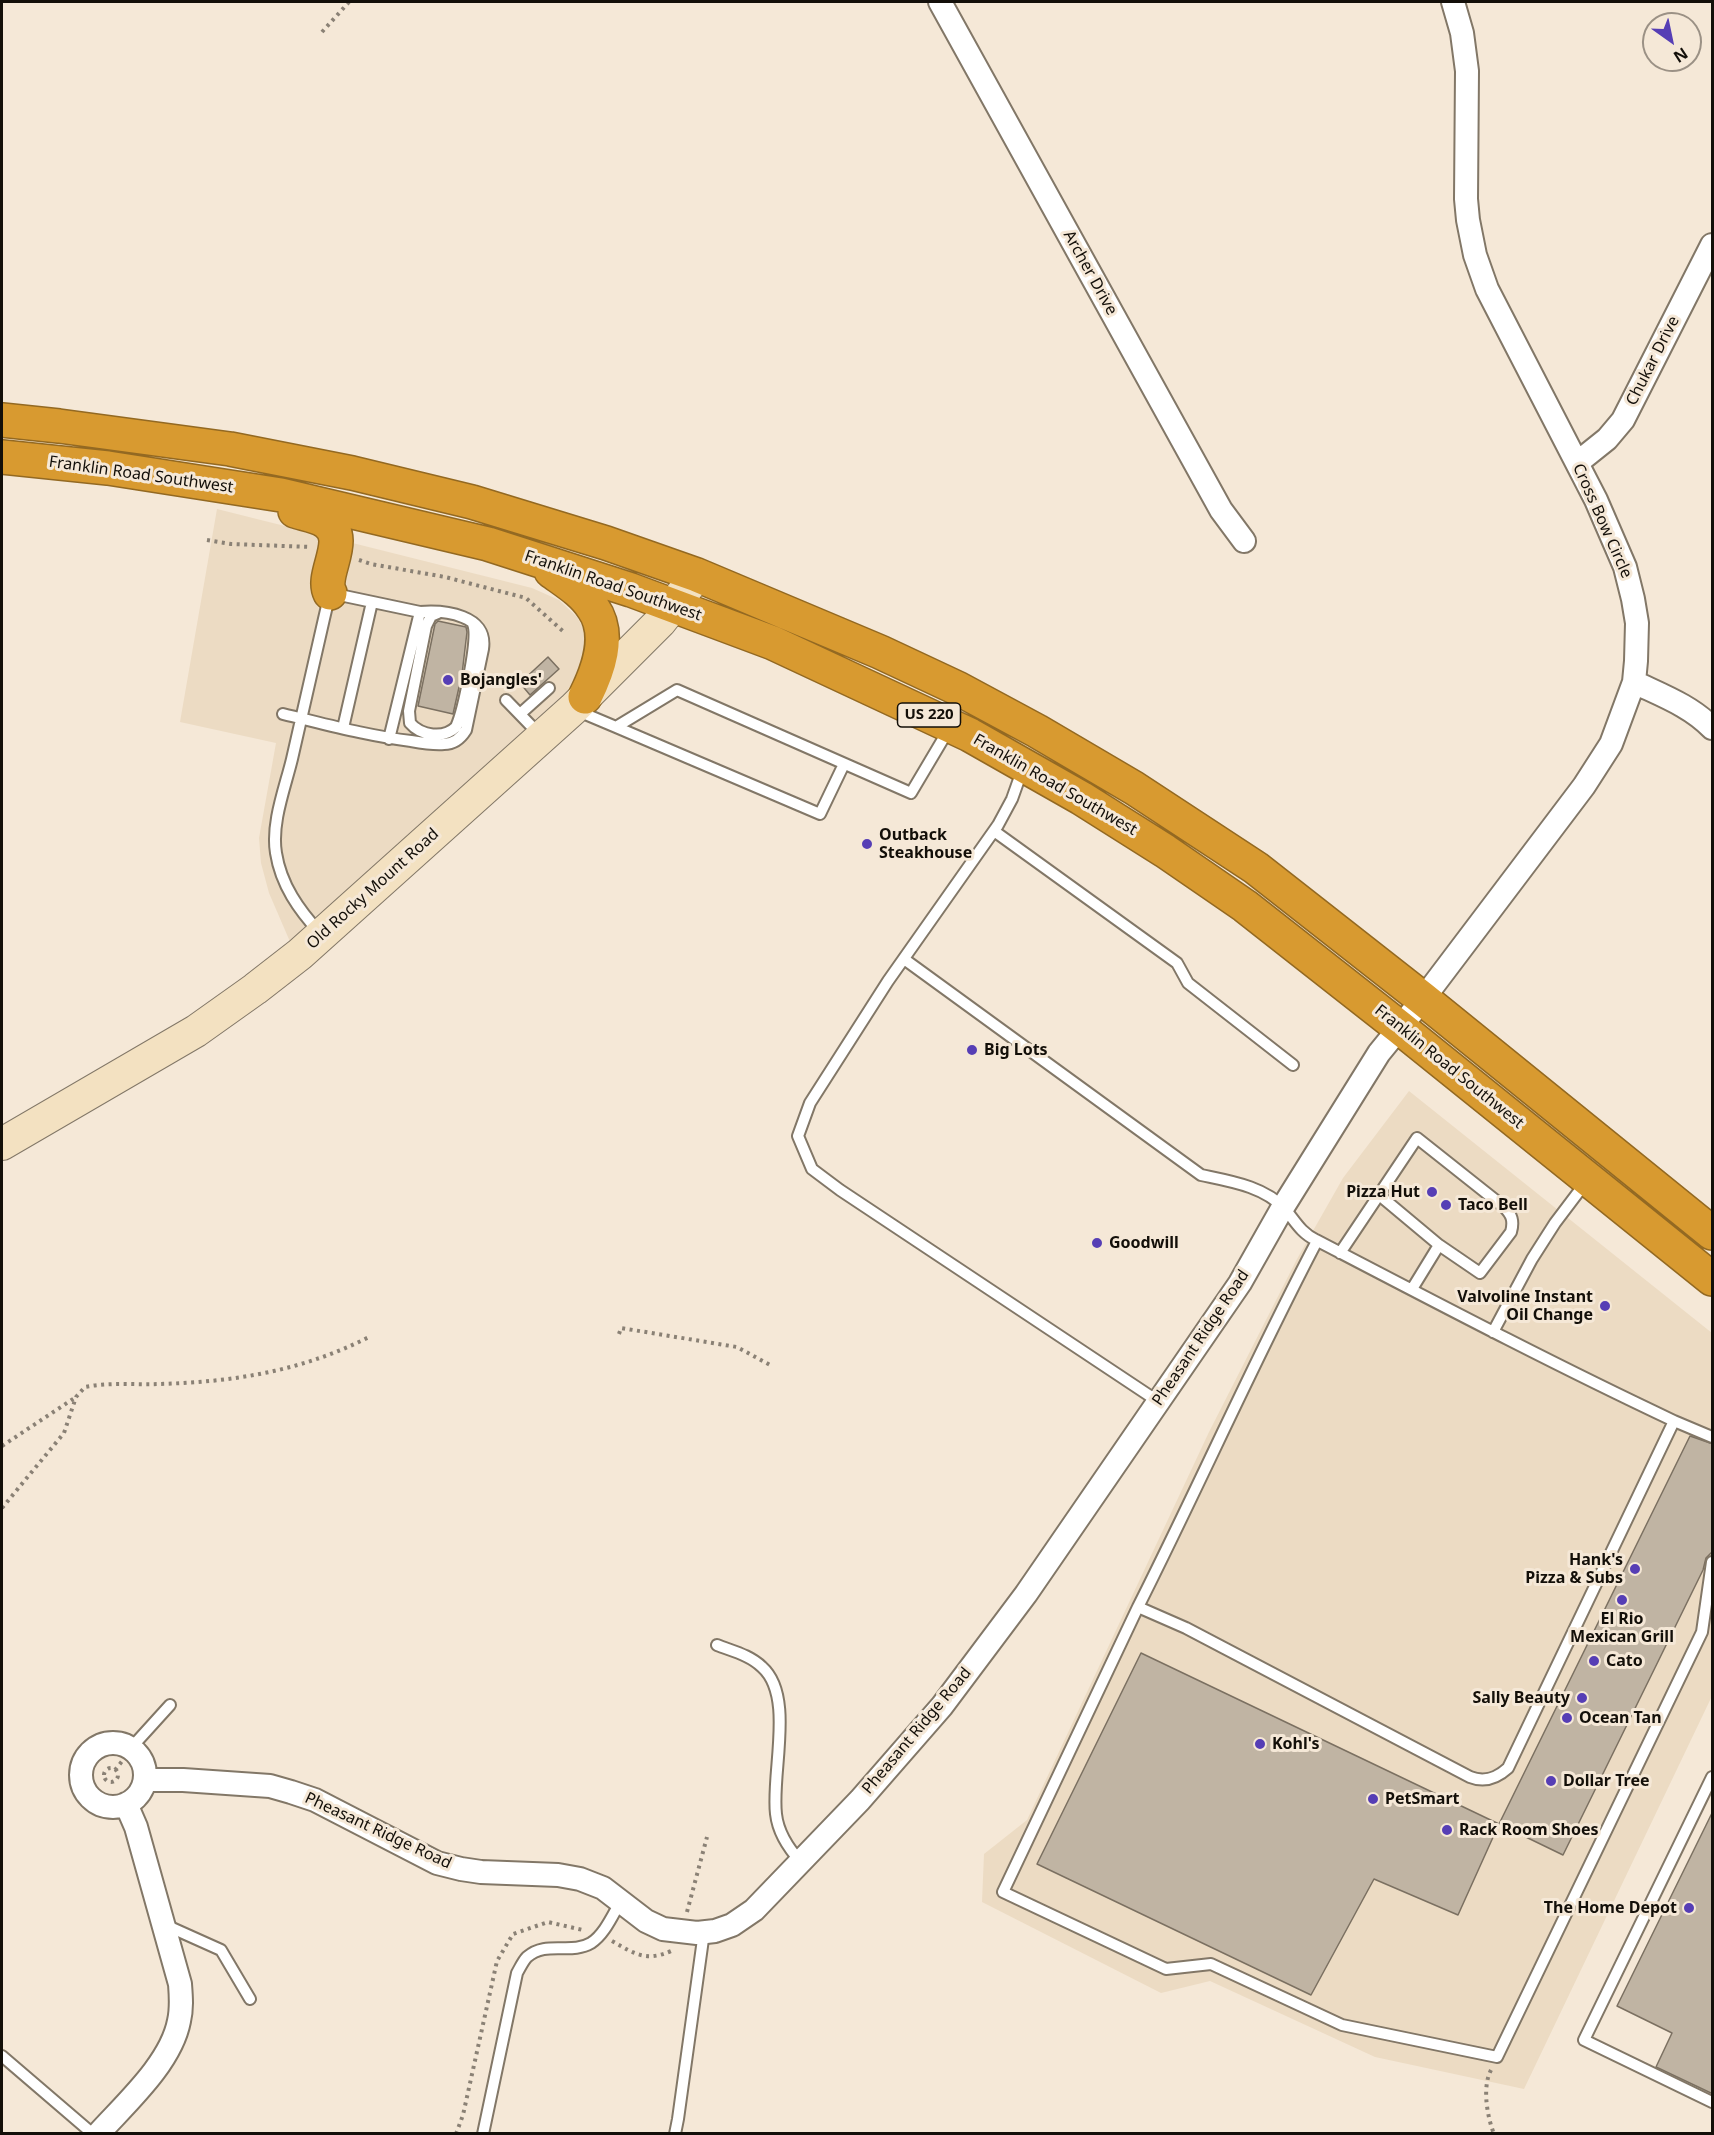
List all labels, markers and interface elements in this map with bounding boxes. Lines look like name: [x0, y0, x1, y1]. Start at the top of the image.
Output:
north arrow: [1642, 12, 1702, 72]
text: N: [1669, 43, 1692, 68]
street label: Archer Drive: [1059, 227, 1121, 319]
street label: Chukar Drive: [1622, 313, 1684, 409]
street label: Franklin Road Southwest: [48, 453, 234, 497]
street label: Cross Bow Circle: [1568, 461, 1636, 581]
street label: Franklin Road Southwest: [522, 547, 704, 625]
place label: Bojangles': [460, 670, 542, 690]
marker: Bojangles': [441, 673, 455, 687]
road number: US 220: [898, 703, 960, 727]
street label: Franklin Road Southwest: [970, 730, 1140, 840]
street label: Old Rocky Mount Road: [303, 825, 443, 953]
place label: Outback Steakhouse: [879, 825, 972, 863]
marker: Outback Steakhouse: [860, 837, 874, 851]
street label: Franklin Road Southwest: [1371, 1001, 1527, 1133]
place label: Big Lots: [984, 1040, 1048, 1060]
marker: Big Lots: [965, 1043, 979, 1057]
place label: Pizza Hut: [1346, 1182, 1420, 1202]
marker: Pizza Hut: [1425, 1185, 1439, 1199]
place label: Taco Bell: [1458, 1195, 1528, 1215]
marker: Taco Bell: [1439, 1198, 1453, 1212]
place label: Goodwill: [1109, 1233, 1179, 1253]
marker: Goodwill: [1090, 1236, 1104, 1250]
street label: Pheasant Ridge Road: [1148, 1267, 1254, 1409]
place label: Valvoline Instant Oil Change: [1457, 1287, 1593, 1325]
marker: Valvoline Instant Oil Change: [1598, 1299, 1612, 1313]
place label: Hank's Pizza & Subs: [1525, 1550, 1623, 1588]
marker: Hank's Pizza & Subs: [1628, 1562, 1642, 1576]
marker: El Rio Mexican Grill: [1615, 1593, 1629, 1607]
place label: El Rio Mexican Grill: [1570, 1609, 1674, 1647]
place label: Cato: [1606, 1651, 1643, 1671]
marker: Cato: [1587, 1654, 1601, 1668]
street label: Pheasant Ridge Road: [858, 1664, 976, 1798]
place label: Sally Beauty: [1473, 1688, 1570, 1708]
marker: Sally Beauty: [1575, 1691, 1589, 1705]
place label: Ocean Tan: [1579, 1708, 1662, 1728]
marker: Ocean Tan: [1560, 1711, 1574, 1725]
place label: Kohl's: [1272, 1734, 1320, 1754]
marker: Kohl's: [1253, 1737, 1267, 1751]
place label: Dollar Tree: [1563, 1771, 1650, 1791]
marker: Dollar Tree: [1544, 1774, 1558, 1788]
street label: Pheasant Ridge Road: [302, 1789, 454, 1873]
place label: PetSmart: [1385, 1789, 1460, 1809]
marker: PetSmart: [1366, 1792, 1380, 1806]
place label: Rack Room Shoes: [1459, 1820, 1598, 1840]
marker: Rack Room Shoes: [1440, 1823, 1454, 1837]
place label: The Home Depot: [1544, 1898, 1677, 1918]
marker: The Home Depot: [1682, 1901, 1696, 1915]

